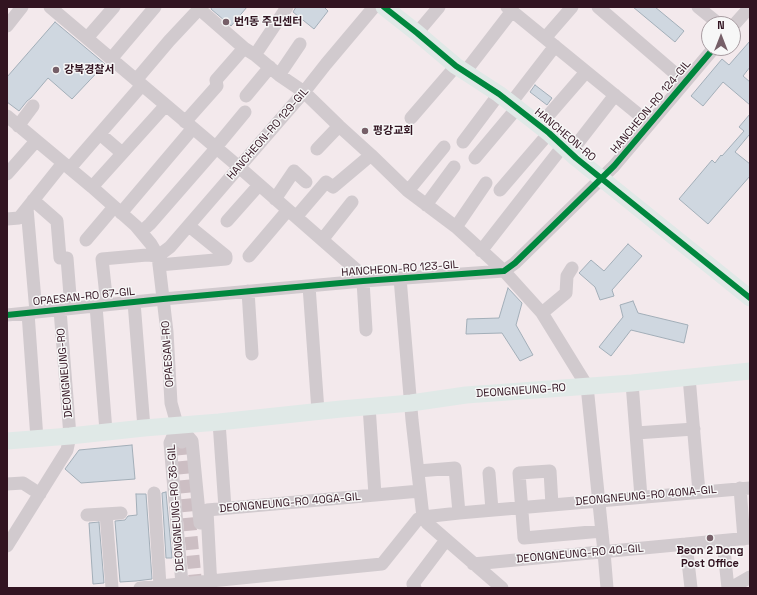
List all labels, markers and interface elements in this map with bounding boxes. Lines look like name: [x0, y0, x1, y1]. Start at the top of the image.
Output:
place label: 번1동 주민센터: [234, 15, 302, 29]
north arrow: [701, 16, 741, 56]
marker: 번1동 주민센터: [221, 17, 231, 27]
text: N: [717, 18, 725, 32]
street label: HANCHEON-RO 124-GIL: [608, 58, 694, 156]
place label: 강북경찰서: [64, 63, 115, 77]
marker: 강북경찰서: [51, 65, 61, 75]
street label: HANCHEON-RO 129-GIL: [224, 85, 312, 183]
street label: HANCHEON-RO: [532, 106, 598, 164]
place label: 평강교회: [373, 124, 413, 138]
marker: 평강교회: [360, 126, 370, 136]
street label: HANCHEON-RO 123-GIL: [341, 258, 459, 280]
street label: OPAESAN-RO 67-GIL: [32, 285, 136, 309]
street label: OPAESAN-RO: [159, 320, 177, 388]
street label: DEONGNEUNG-RO: [54, 328, 76, 418]
street label: DEONGNEUNG-RO: [476, 381, 566, 401]
street label: DEONGNEUNG-RO 36-GIL: [165, 444, 187, 572]
street label: DEONGNEUNG-RO 40NA-GIL: [575, 483, 717, 509]
street label: DEONGNEUNG-RO 40GA-GIL: [219, 490, 361, 516]
marker: Beon 2 Dong Post Office: [705, 533, 715, 543]
street label: DEONGNEUNG-RO 40-GIL: [516, 542, 644, 566]
place label: Beon 2 Dong Post Office: [676, 544, 744, 570]

